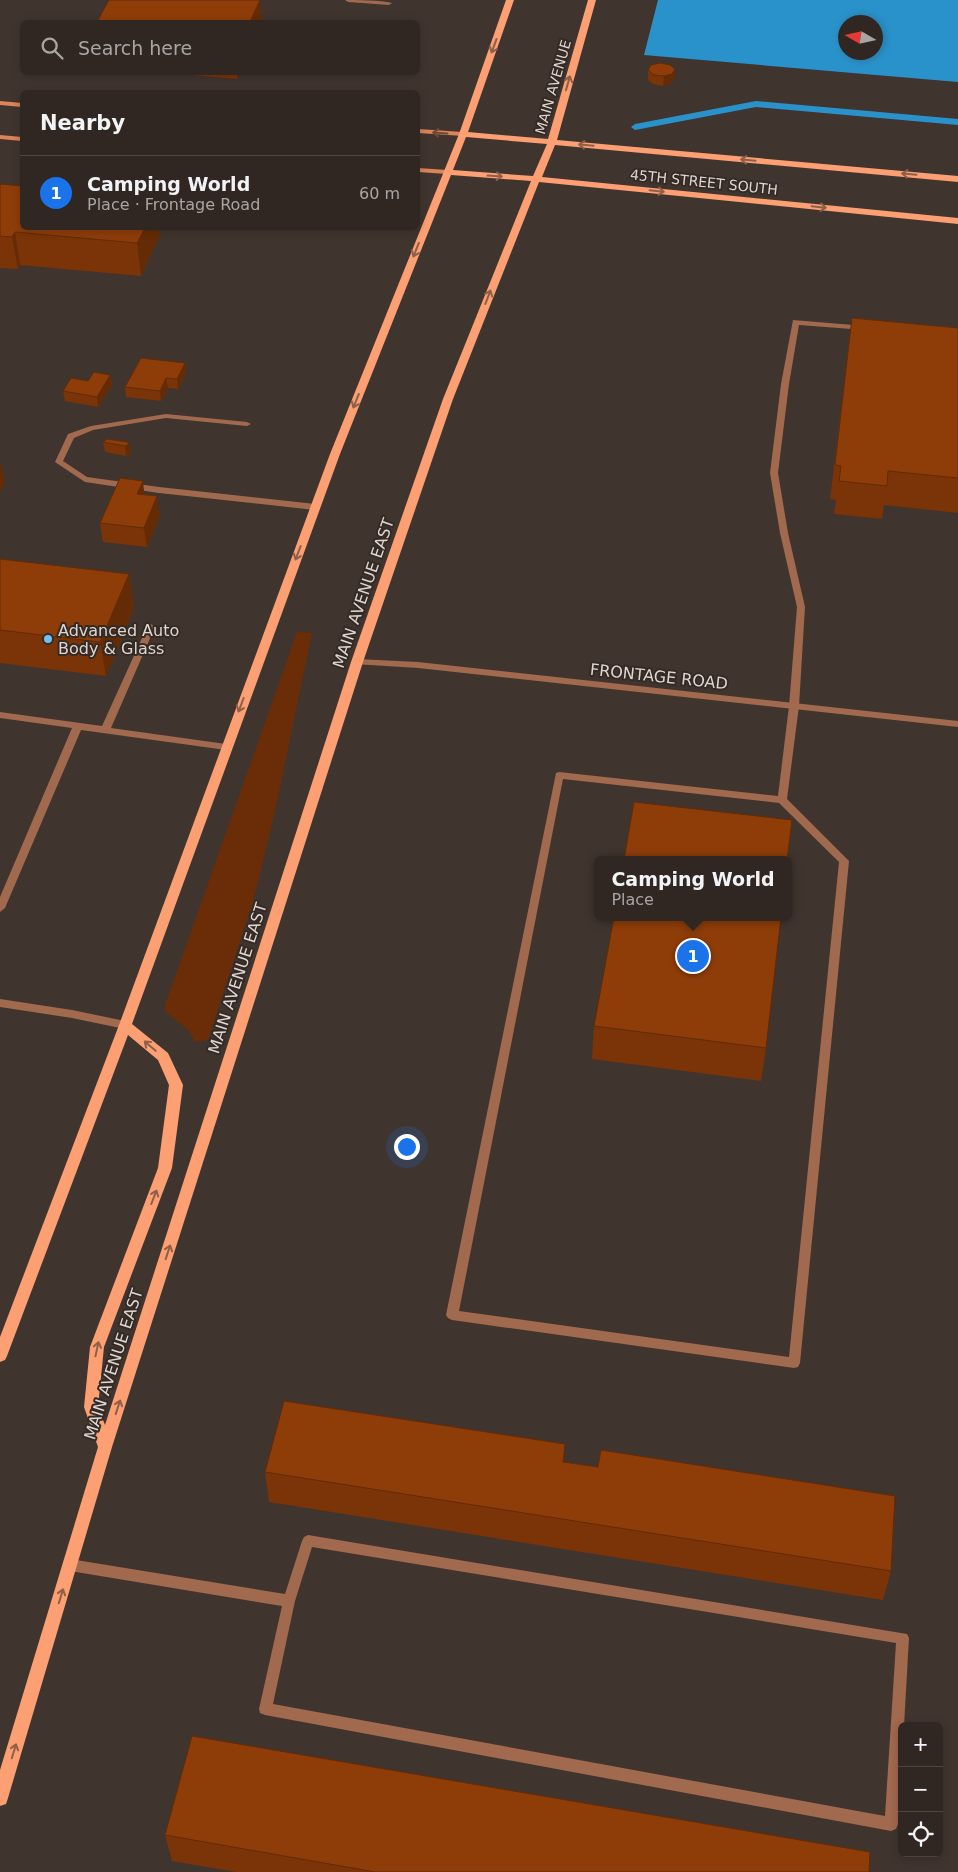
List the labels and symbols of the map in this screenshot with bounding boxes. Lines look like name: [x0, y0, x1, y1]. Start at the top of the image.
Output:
north arrow: [838, 15, 883, 60]
one-way arrow: [489, 38, 498, 53]
street label: MAIN AVENUE: [532, 38, 574, 136]
one-way arrow: [564, 76, 573, 92]
one-way arrow: [432, 128, 448, 137]
one-way arrow: [578, 140, 594, 150]
one-way arrow: [740, 155, 756, 164]
street label: 45TH STREET SOUTH: [629, 166, 779, 198]
one-way arrow: [902, 170, 918, 179]
one-way arrow: [487, 171, 503, 181]
one-way arrow: [649, 186, 665, 196]
one-way arrow: [811, 202, 827, 211]
one-way arrow: [411, 242, 420, 257]
one-way arrow: [484, 290, 493, 305]
one-way arrow: [351, 393, 360, 408]
street label: MAIN AVENUE EAST: [329, 515, 398, 671]
one-way arrow: [293, 545, 302, 560]
place label: Advanced Auto Body & Glass: [58, 621, 179, 658]
marker: Advanced Auto Body & Glass: [42, 633, 54, 645]
street label: FRONTAGE ROAD: [589, 660, 729, 693]
one-way arrow: [236, 697, 245, 712]
street label: MAIN AVENUE EAST: [204, 900, 271, 1056]
pin: 1: [677, 937, 709, 975]
one-way arrow: [144, 1040, 157, 1051]
your location: [394, 1134, 420, 1160]
one-way arrow: [150, 1190, 160, 1205]
one-way arrow: [163, 1244, 173, 1260]
street label: MAIN AVENUE EAST: [80, 1286, 147, 1442]
one-way arrow: [93, 1341, 103, 1357]
one-way arrow: [114, 1399, 123, 1415]
one-way arrow: [56, 1588, 66, 1604]
one-way arrow: [10, 1744, 19, 1760]

